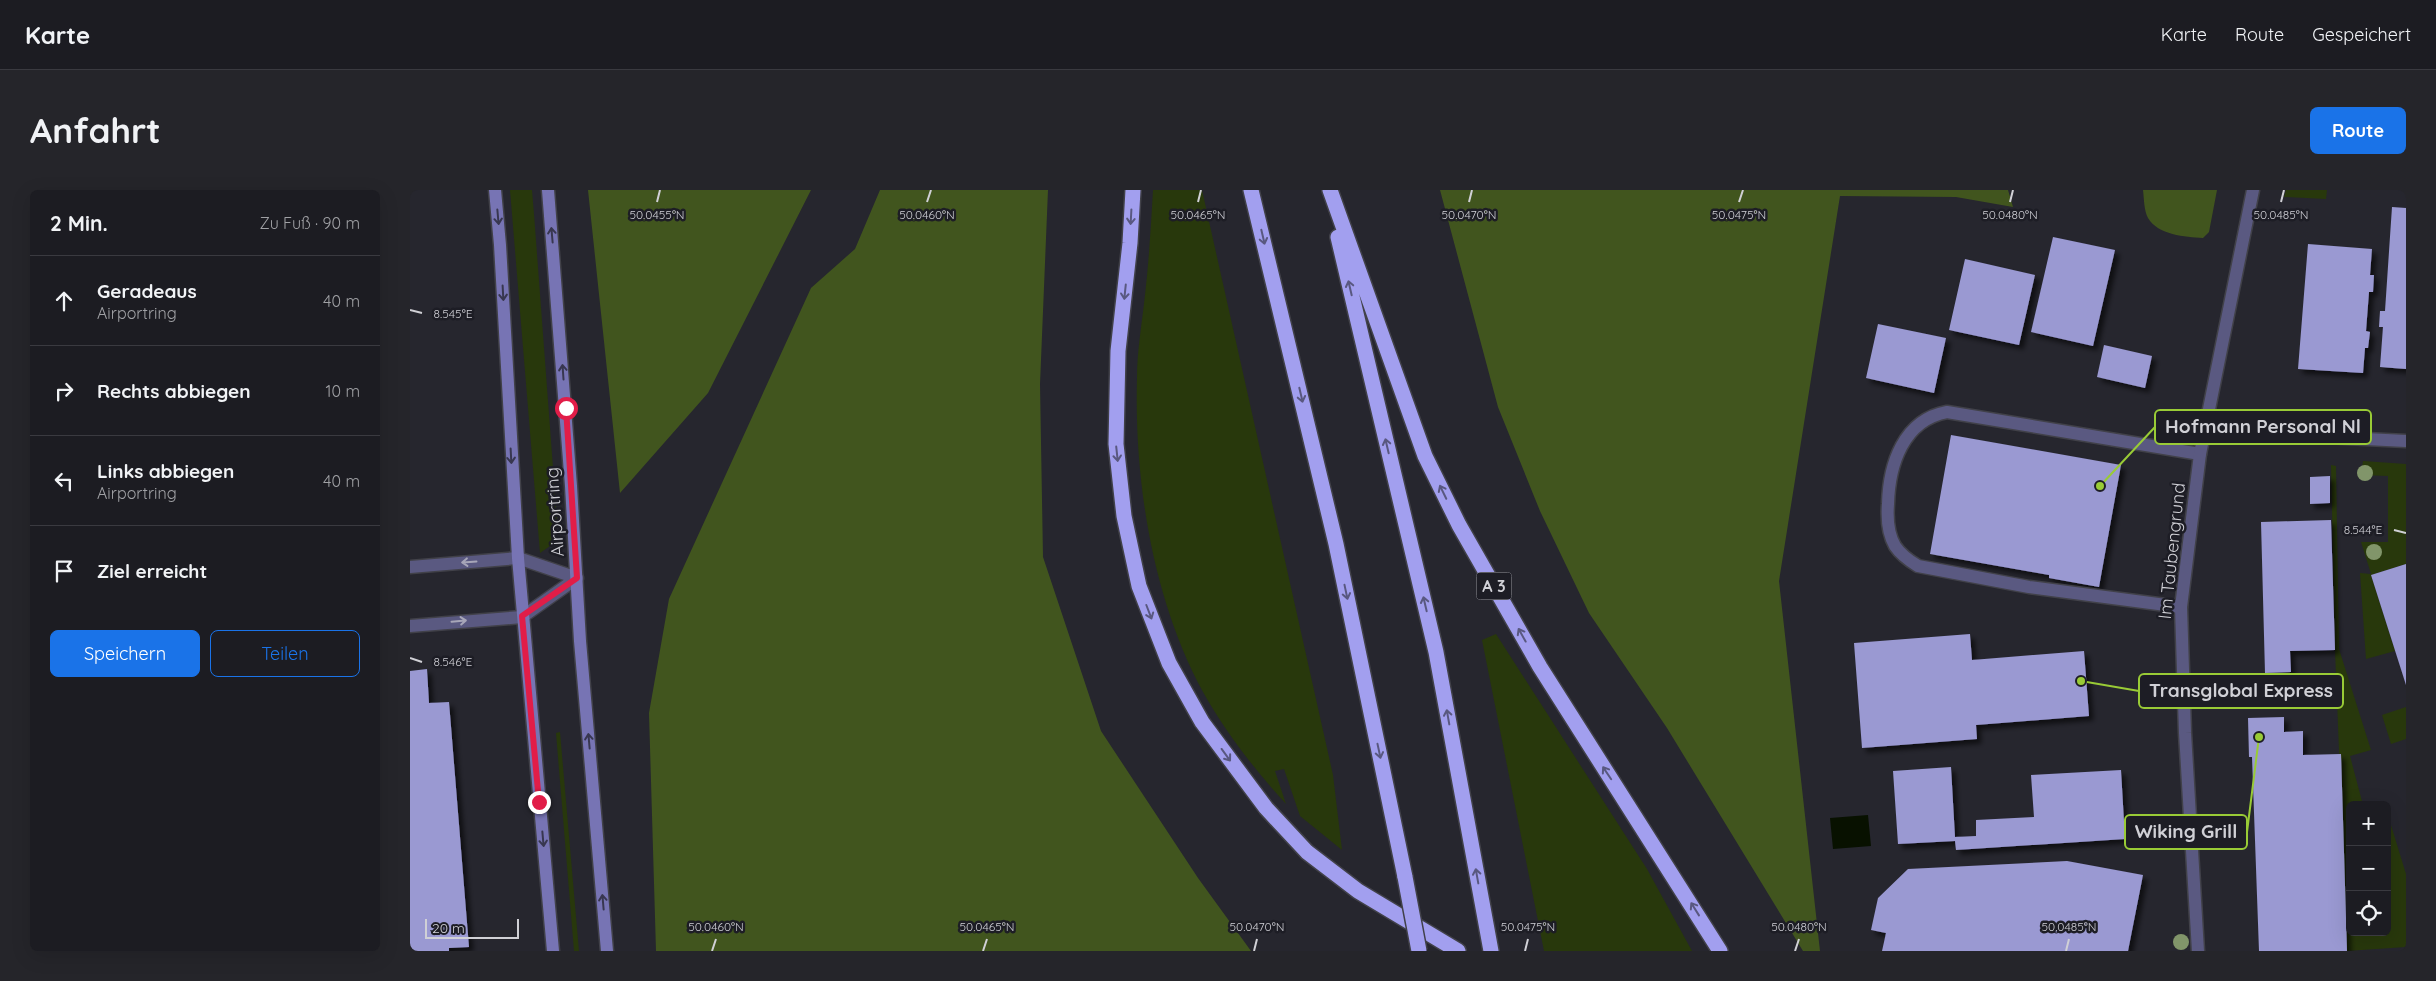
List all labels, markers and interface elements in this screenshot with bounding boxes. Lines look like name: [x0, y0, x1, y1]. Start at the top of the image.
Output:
text: Karte: [25, 20, 90, 50]
text: Karte: [2161, 23, 2207, 46]
text: Route: [2235, 23, 2284, 46]
text: Gespeichert: [2312, 23, 2411, 46]
button: Route: [2310, 107, 2406, 154]
text: Anfahrt: [30, 108, 161, 152]
text: 50.0455°N: [629, 207, 685, 222]
text: 50.0460°N: [899, 207, 955, 222]
text: 50.0465°N: [1170, 207, 1226, 222]
text: 50.0470°N: [1442, 207, 1496, 222]
text: 50.0475°N: [1712, 207, 1766, 222]
text: 50.0480°N: [1982, 207, 2038, 222]
text: 50.0485°N: [2253, 207, 2309, 222]
one-way arrow: [1127, 208, 1136, 224]
one-way arrow: [493, 209, 503, 225]
text: 2 Min.: [50, 210, 108, 236]
text: Zu Fuß · 90 m: [259, 213, 360, 233]
one-way arrow: [548, 228, 557, 244]
one-way arrow: [1259, 229, 1268, 245]
text: Geradeaus: [97, 279, 197, 303]
one-way arrow: [1345, 280, 1354, 296]
one-way arrow: [1120, 283, 1130, 299]
one-way arrow: [498, 285, 507, 301]
icon: ahead: [50, 287, 78, 315]
text: 40 m: [323, 291, 360, 311]
text: Airportring: [97, 303, 177, 323]
text: 8.545°E: [434, 306, 473, 321]
one-way arrow: [558, 365, 568, 381]
icon: right: [50, 377, 78, 405]
text: Rechts abbiegen: [97, 379, 250, 403]
text: 10 m: [326, 381, 360, 401]
one-way arrow: [1297, 387, 1306, 403]
route start: [555, 397, 578, 420]
callout: Hofmann Personal Nl: [2155, 410, 2371, 444]
text: Hofmann Personal Nl: [2165, 414, 2361, 438]
one-way arrow: [1382, 439, 1391, 455]
one-way arrow: [1112, 445, 1122, 461]
one-way arrow: [507, 447, 516, 463]
text: Links abbiegen: [97, 459, 234, 483]
icon: left: [50, 467, 78, 495]
street label: Airportring: [540, 467, 569, 558]
text: 40 m: [323, 471, 360, 491]
street label: Im Taubengrund: [2153, 482, 2190, 620]
text: Airportring: [97, 483, 177, 503]
one-way arrow: [1438, 485, 1448, 500]
text: 8.544°E: [2344, 522, 2383, 537]
icon: arrive: [50, 557, 78, 585]
one-way arrow: [461, 558, 477, 567]
text: Ziel erreicht: [97, 559, 207, 583]
road number: A 3: [1476, 572, 1512, 600]
one-way arrow: [1342, 584, 1351, 600]
one-way arrow: [1420, 597, 1429, 613]
one-way arrow: [1145, 604, 1154, 619]
one-way arrow: [450, 616, 466, 626]
one-way arrow: [1516, 628, 1526, 642]
button: Speichern: [50, 630, 200, 677]
button: Teilen: [210, 630, 360, 677]
text: 8.546°E: [434, 654, 473, 669]
callout: Transglobal Express: [2139, 674, 2343, 708]
text: Transglobal Express: [2149, 678, 2333, 702]
one-way arrow: [1443, 709, 1452, 725]
one-way arrow: [584, 733, 593, 749]
one-way arrow: [1375, 743, 1384, 759]
one-way arrow: [1221, 748, 1231, 762]
one-way arrow: [1602, 766, 1612, 780]
route end: [528, 791, 551, 814]
map controls: [2346, 801, 2391, 936]
button: +: [2346, 801, 2391, 846]
callout: Wiking Grill: [2125, 815, 2247, 849]
text: Wiking Grill: [2135, 819, 2237, 843]
one-way arrow: [538, 831, 547, 847]
button: −: [2346, 846, 2391, 891]
one-way arrow: [1472, 869, 1482, 885]
button: locate: [2346, 891, 2391, 936]
one-way arrow: [598, 895, 608, 911]
one-way arrow: [1690, 903, 1700, 917]
scale bar: [425, 916, 519, 939]
text: 20 m: [432, 919, 465, 937]
text: 50.0460°N: [688, 919, 744, 934]
text: 50.0465°N: [959, 919, 1015, 934]
text: 50.0470°N: [1230, 919, 1284, 934]
text: 50.0475°N: [1501, 919, 1555, 934]
text: 50.0480°N: [1771, 919, 1827, 934]
text: 50.0485°N: [2041, 919, 2097, 934]

